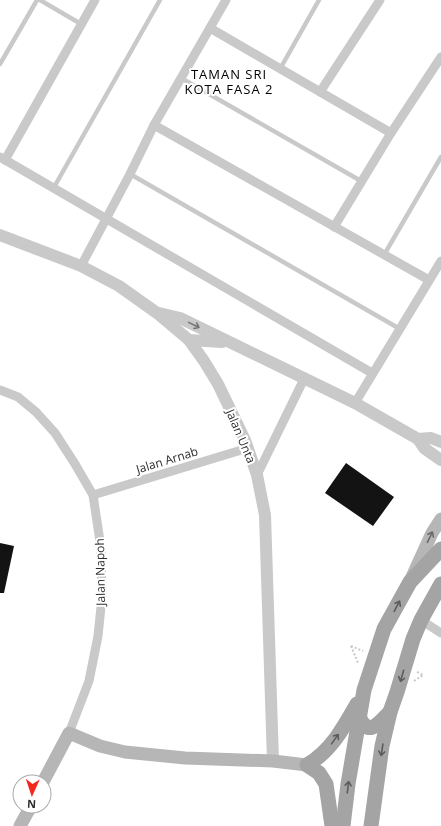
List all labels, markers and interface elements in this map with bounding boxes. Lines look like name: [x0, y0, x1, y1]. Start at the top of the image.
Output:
district label: TAMAN SRI KOTA FASA 2: [185, 65, 273, 98]
one-way arrow: [188, 322, 200, 329]
street label: Jalan Unta: [222, 405, 260, 466]
street label: Jalan Arnab: [133, 443, 200, 478]
one-way arrow: [427, 531, 434, 543]
street label: Jalan Napoh: [91, 538, 109, 607]
one-way arrow: [394, 600, 401, 612]
one-way arrow: [398, 669, 405, 682]
one-way arrow: [331, 733, 339, 744]
one-way arrow: [378, 743, 386, 756]
north arrow: [12, 774, 52, 814]
one-way arrow: [344, 781, 352, 794]
text: N: [27, 797, 36, 812]

